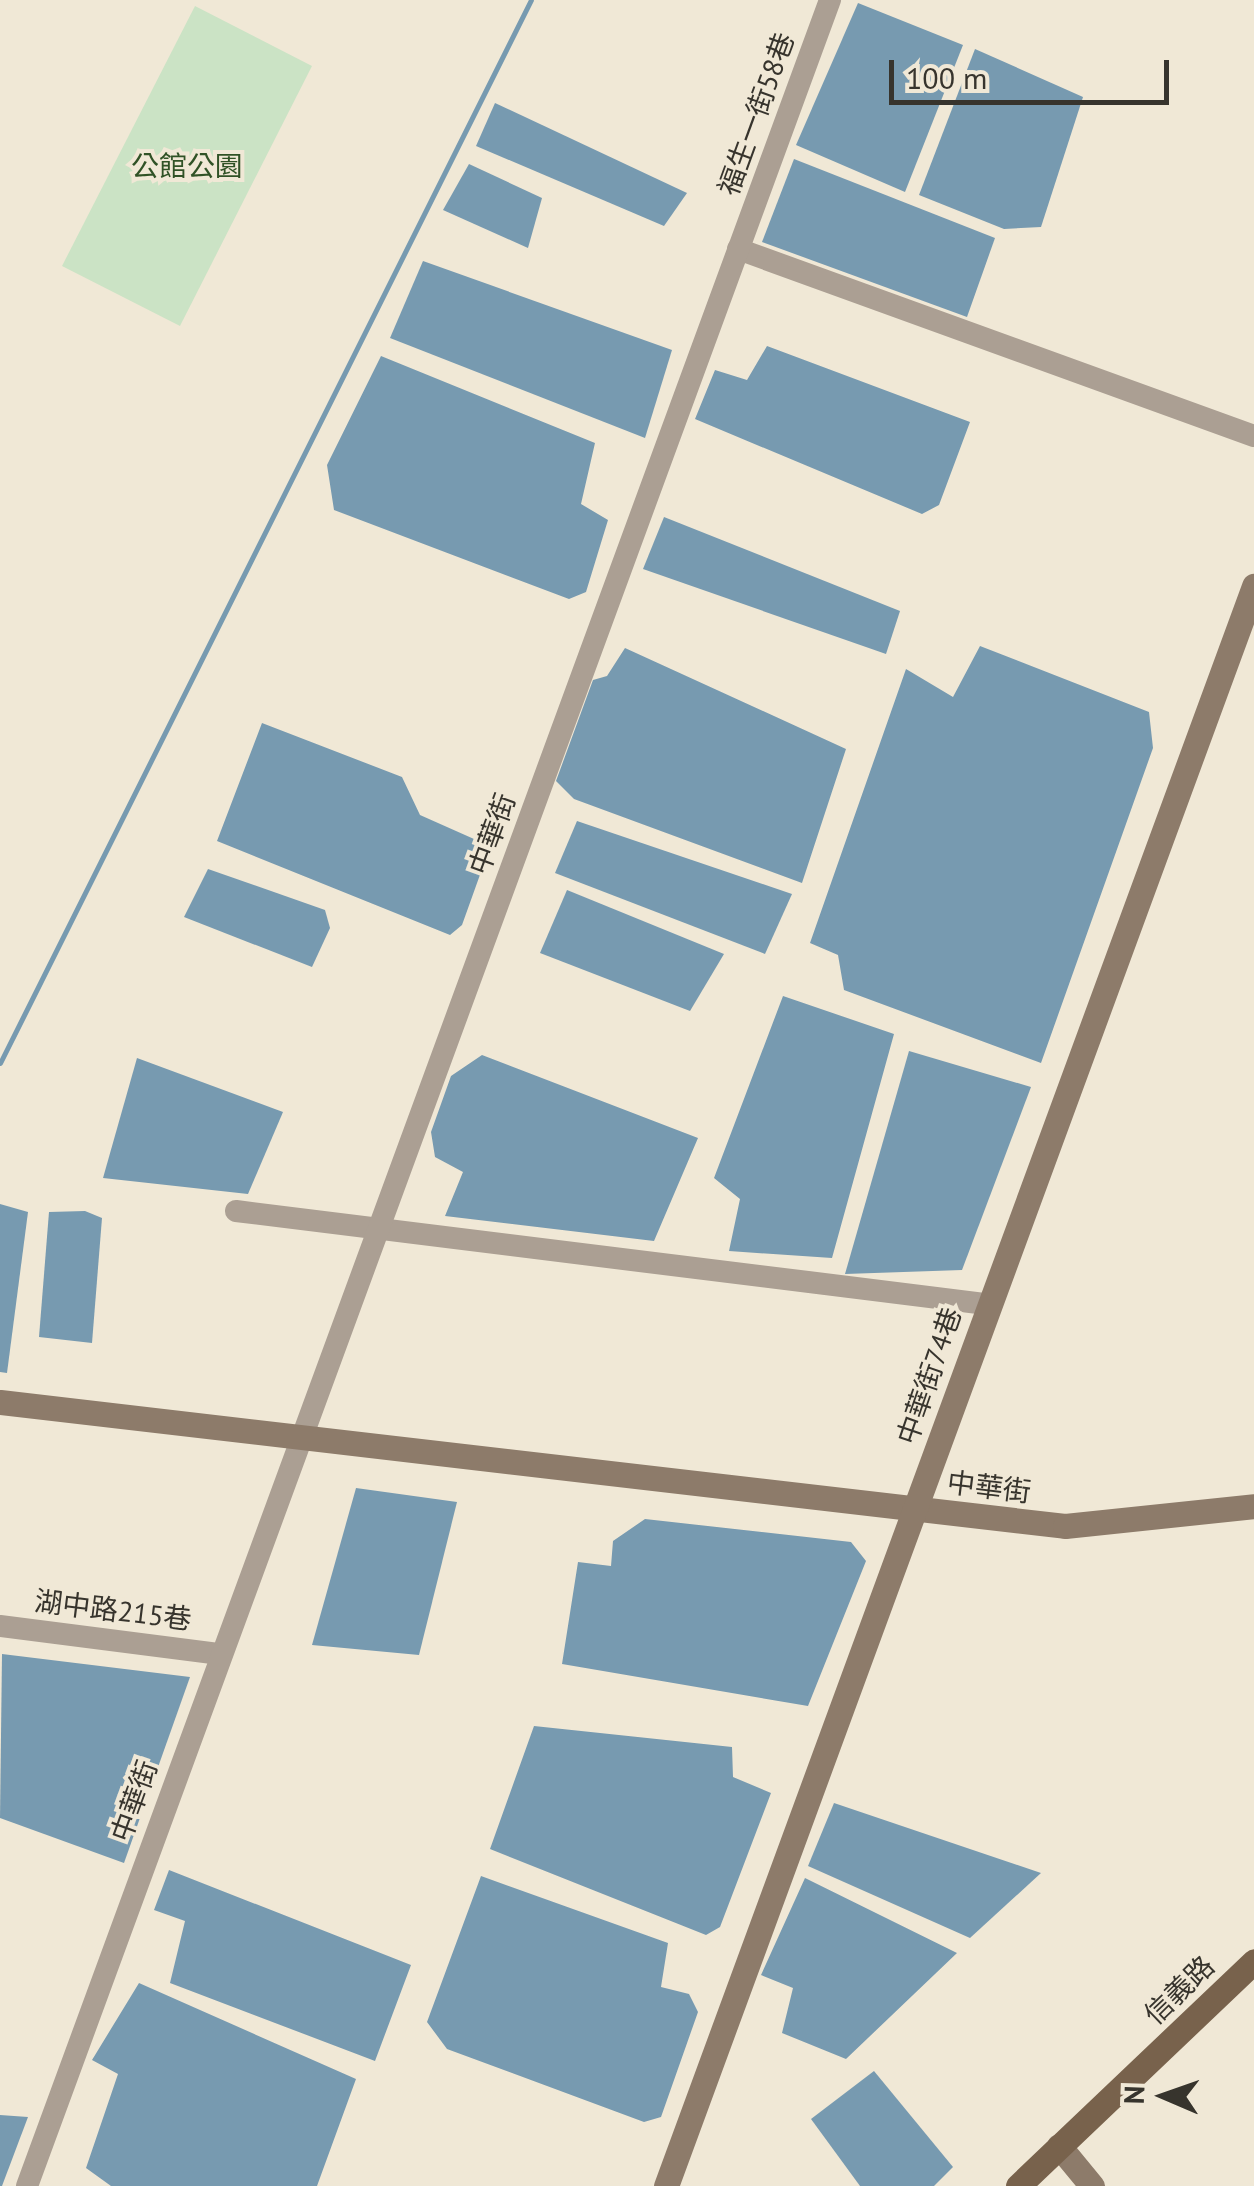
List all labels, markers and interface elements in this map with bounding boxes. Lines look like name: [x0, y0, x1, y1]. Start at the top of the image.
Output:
street label: 福生一街58巷: [711, 28, 801, 200]
scale bar: [894, 40, 1174, 102]
text: 100 m: [906, 58, 987, 97]
park label: 公館公園: [131, 149, 243, 183]
street label: 中華街: [462, 789, 522, 879]
street label: 中華街74巷: [890, 1303, 968, 1449]
street label: 中華街: [945, 1465, 1033, 1509]
street label: 湖中路215巷: [33, 1584, 193, 1636]
street label: 中華街: [104, 1756, 164, 1846]
street label: 信義路: [1137, 1949, 1221, 2031]
north arrow: [1114, 2046, 1214, 2146]
text: N: [1115, 2085, 1152, 2105]

